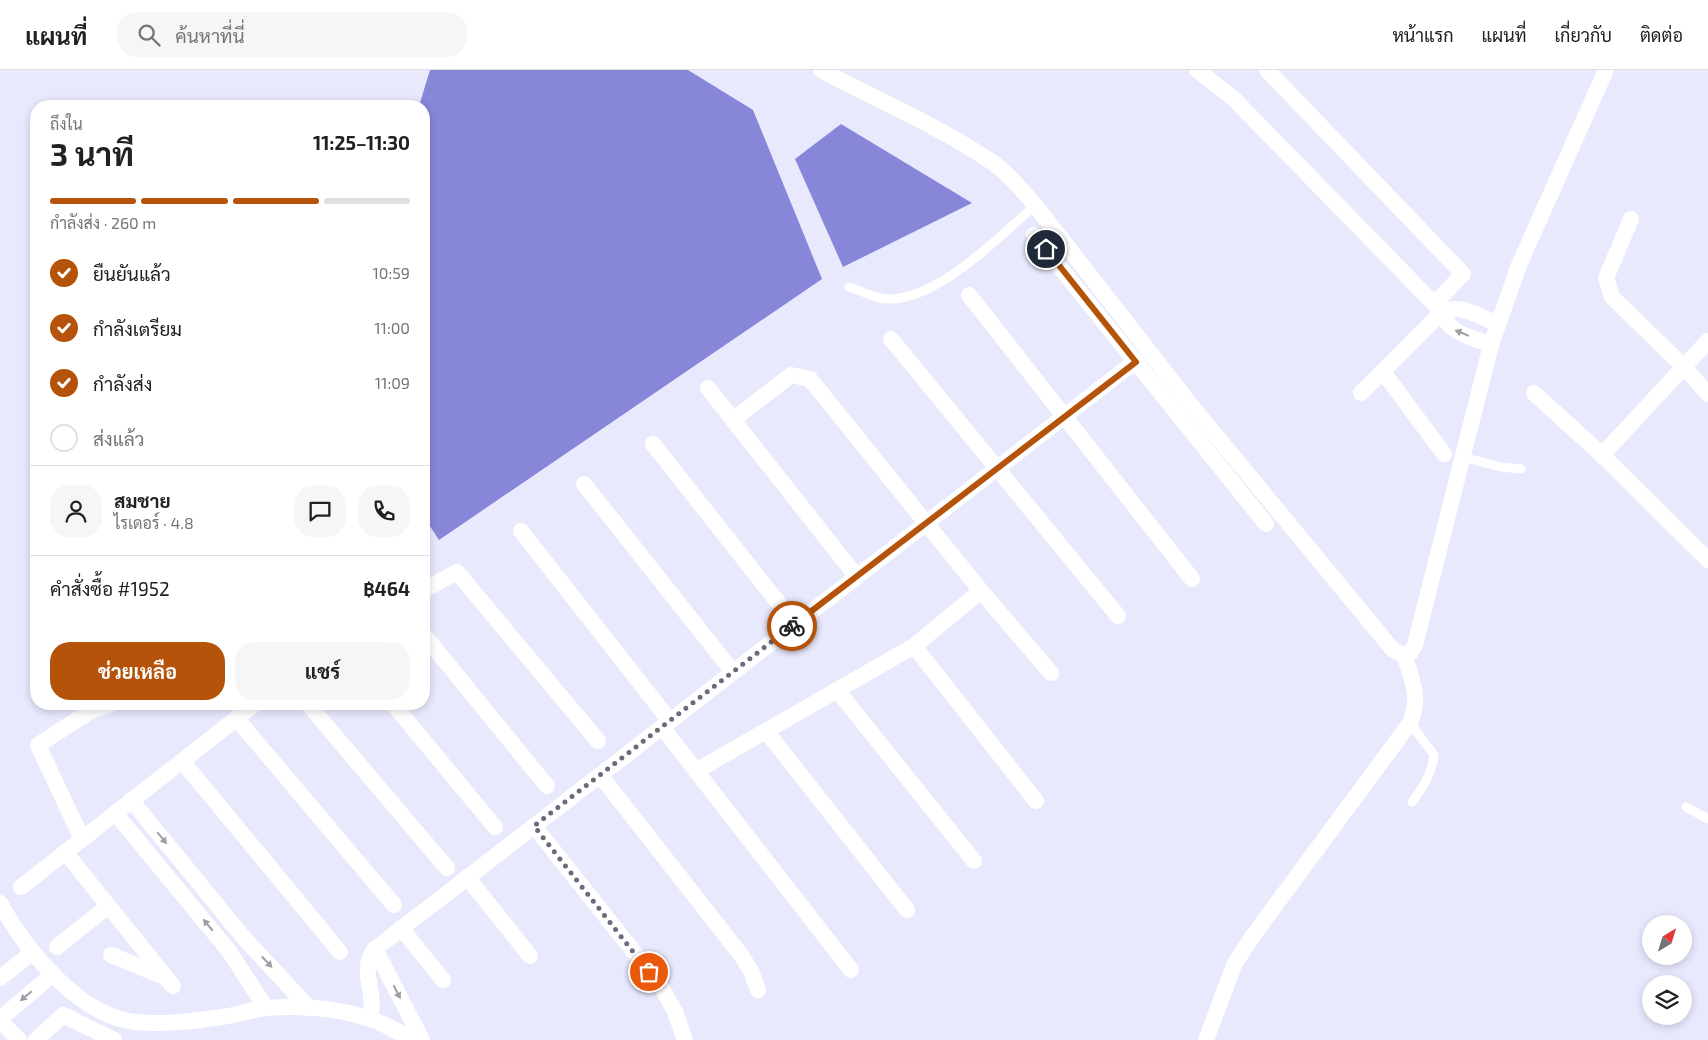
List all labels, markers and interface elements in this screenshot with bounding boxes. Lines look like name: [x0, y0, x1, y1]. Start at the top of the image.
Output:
search box: [117, 12, 467, 57]
text: แผนที่: [25, 21, 87, 50]
icon: search: [135, 21, 163, 49]
text: ค้นหาที่นี่: [175, 24, 245, 47]
text: หน้าแรก: [1392, 24, 1454, 46]
text: แผนที่: [1482, 24, 1526, 46]
text: เกี่ยวกับ: [1554, 24, 1612, 46]
text: ติดต่อ: [1640, 24, 1683, 46]
text: ถึงใน: [50, 114, 83, 133]
text: 11:25–11:30: [313, 131, 410, 154]
text: 3 นาที: [50, 134, 134, 172]
text: กำลังส่ง · 260 m: [50, 213, 156, 232]
pin: [1025, 228, 1067, 270]
icon: home: [1032, 235, 1060, 263]
icon: check: [50, 259, 78, 287]
text: ยืนยันแล้ว: [93, 262, 171, 285]
text: 10:59: [372, 263, 410, 282]
icon: check: [50, 314, 78, 342]
text: กำลังเตรียม: [93, 317, 182, 340]
text: 11:00: [374, 318, 410, 337]
one-way arrow: [1454, 329, 1469, 337]
icon: check: [50, 369, 78, 397]
text: กำลังส่ง: [93, 372, 152, 395]
text: 11:09: [375, 373, 410, 392]
text: ส่งแล้ว: [93, 427, 144, 450]
button: person: [50, 485, 102, 537]
button: chat: [294, 485, 346, 537]
button: phone: [358, 485, 410, 537]
text: สมชาย: [114, 489, 171, 512]
text: ไรเดอร์ · 4.8: [114, 513, 194, 532]
text: คำสั่งซื้อ #1952: [50, 577, 170, 600]
text: ฿464: [363, 577, 410, 600]
courier: [767, 601, 817, 651]
icon: bike: [778, 612, 806, 640]
button: ช่วยเหลือ: [50, 642, 225, 700]
button: แชร์: [235, 642, 410, 700]
one-way arrow: [156, 832, 167, 844]
north arrow: [1642, 915, 1692, 965]
map controls: [1642, 915, 1692, 1025]
one-way arrow: [202, 920, 214, 932]
pin: [628, 951, 670, 993]
one-way arrow: [261, 956, 273, 968]
icon: bag: [635, 958, 663, 986]
button: layers: [1642, 975, 1692, 1025]
one-way arrow: [393, 985, 401, 999]
one-way arrow: [20, 991, 33, 1002]

